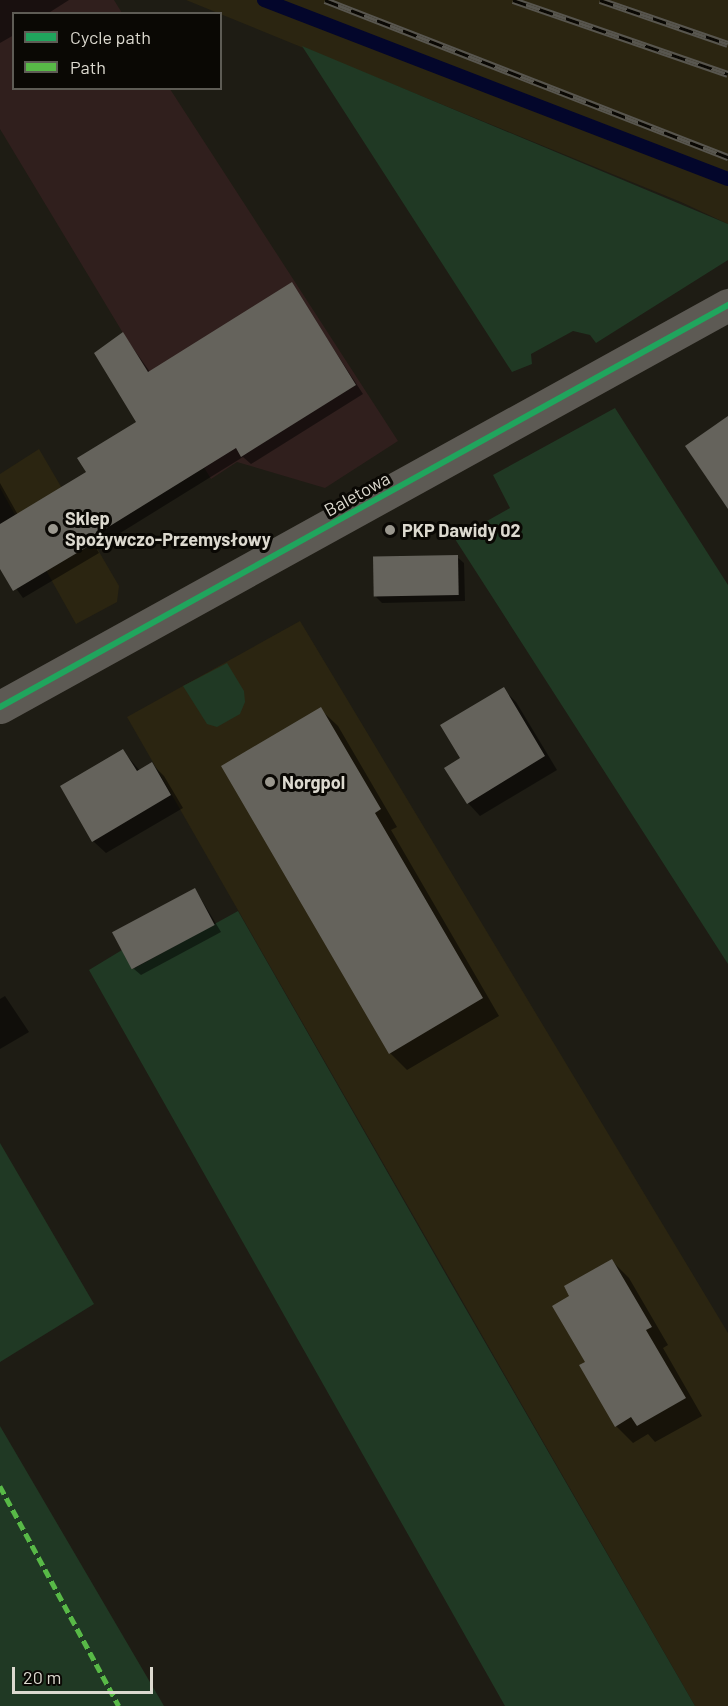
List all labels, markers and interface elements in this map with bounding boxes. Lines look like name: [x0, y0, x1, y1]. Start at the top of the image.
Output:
legend: [12, 12, 222, 90]
text: Cycle path: [70, 26, 151, 48]
text: Path: [70, 56, 106, 78]
street label: Baletowa: [320, 467, 394, 521]
place label: Sklep Spożywczo-Przemysłowy: [65, 508, 271, 550]
place label: PKP Dawidy 02: [402, 519, 521, 541]
marker: Sklep Spożywczo-Przemysłowy: [46, 522, 60, 536]
marker: PKP Dawidy 02: [383, 523, 397, 537]
place label: Norgpol: [282, 771, 345, 793]
marker: Norgpol: [263, 775, 277, 789]
scale bar: [15, 1655, 156, 1693]
text: 20 m: [23, 1666, 61, 1688]

